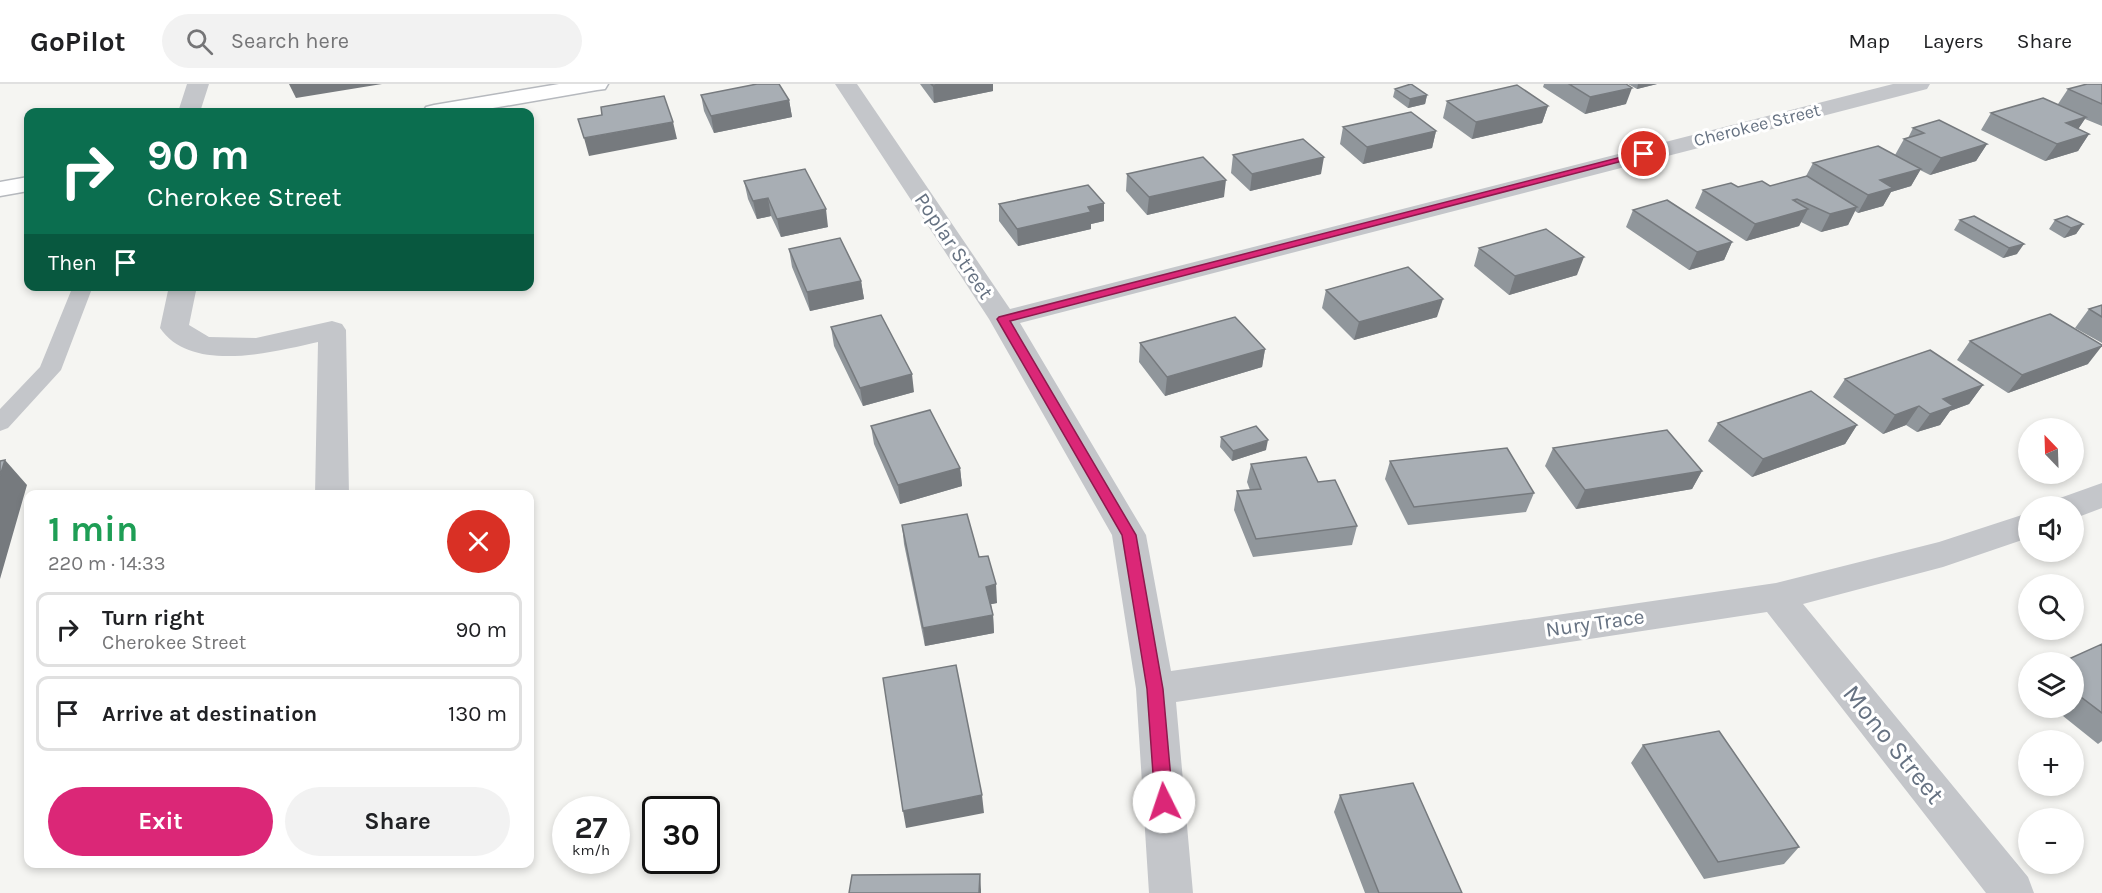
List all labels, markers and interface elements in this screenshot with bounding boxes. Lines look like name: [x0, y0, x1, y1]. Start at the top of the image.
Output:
search box: [162, 14, 582, 68]
text: GoPilot: [30, 25, 126, 58]
icon: search: [183, 25, 216, 58]
text: Search here: [231, 28, 349, 54]
text: Map: [1848, 29, 1890, 53]
text: Layers: [1923, 29, 1984, 53]
text: Share: [2017, 29, 2072, 53]
street label: Cherokee Street: [1691, 99, 1823, 151]
pin: [1618, 128, 1669, 179]
text: 90 m: [147, 130, 250, 180]
icon: right: [48, 132, 126, 210]
icon: arrive: [1627, 137, 1660, 170]
text: Cherokee Street: [147, 181, 342, 213]
street label: Poplar Street: [910, 188, 998, 304]
icon: arrive: [109, 246, 142, 279]
text: Then: [48, 250, 97, 276]
north arrow: [2018, 418, 2084, 484]
map controls: [2018, 418, 2084, 874]
button: sound: [2018, 496, 2084, 562]
text: 1 min: [48, 508, 138, 550]
button: close: [447, 510, 510, 573]
text: 220 m · 14:33: [48, 552, 166, 575]
button: search: [2018, 574, 2084, 640]
street label: Nury Trace: [1544, 604, 1646, 642]
text: Turn right: [102, 605, 205, 631]
icon: right: [51, 613, 84, 646]
text: 90 m: [455, 617, 507, 643]
text: Cherokee Street: [102, 631, 246, 654]
button: layers: [2018, 652, 2084, 718]
street label: Mono Street: [1836, 679, 1951, 810]
icon: arrive: [51, 697, 84, 730]
text: Arrive at destination: [102, 701, 317, 727]
text: 130 m: [448, 701, 507, 727]
button: +: [2018, 730, 2084, 796]
position arrow: [1132, 770, 1196, 834]
button: Exit: [48, 787, 273, 856]
button: Share: [285, 787, 510, 856]
speed limit sign: 30: [642, 796, 720, 874]
button: −: [2018, 808, 2084, 874]
text: 27: [574, 810, 608, 846]
text: km/h: [572, 841, 610, 859]

